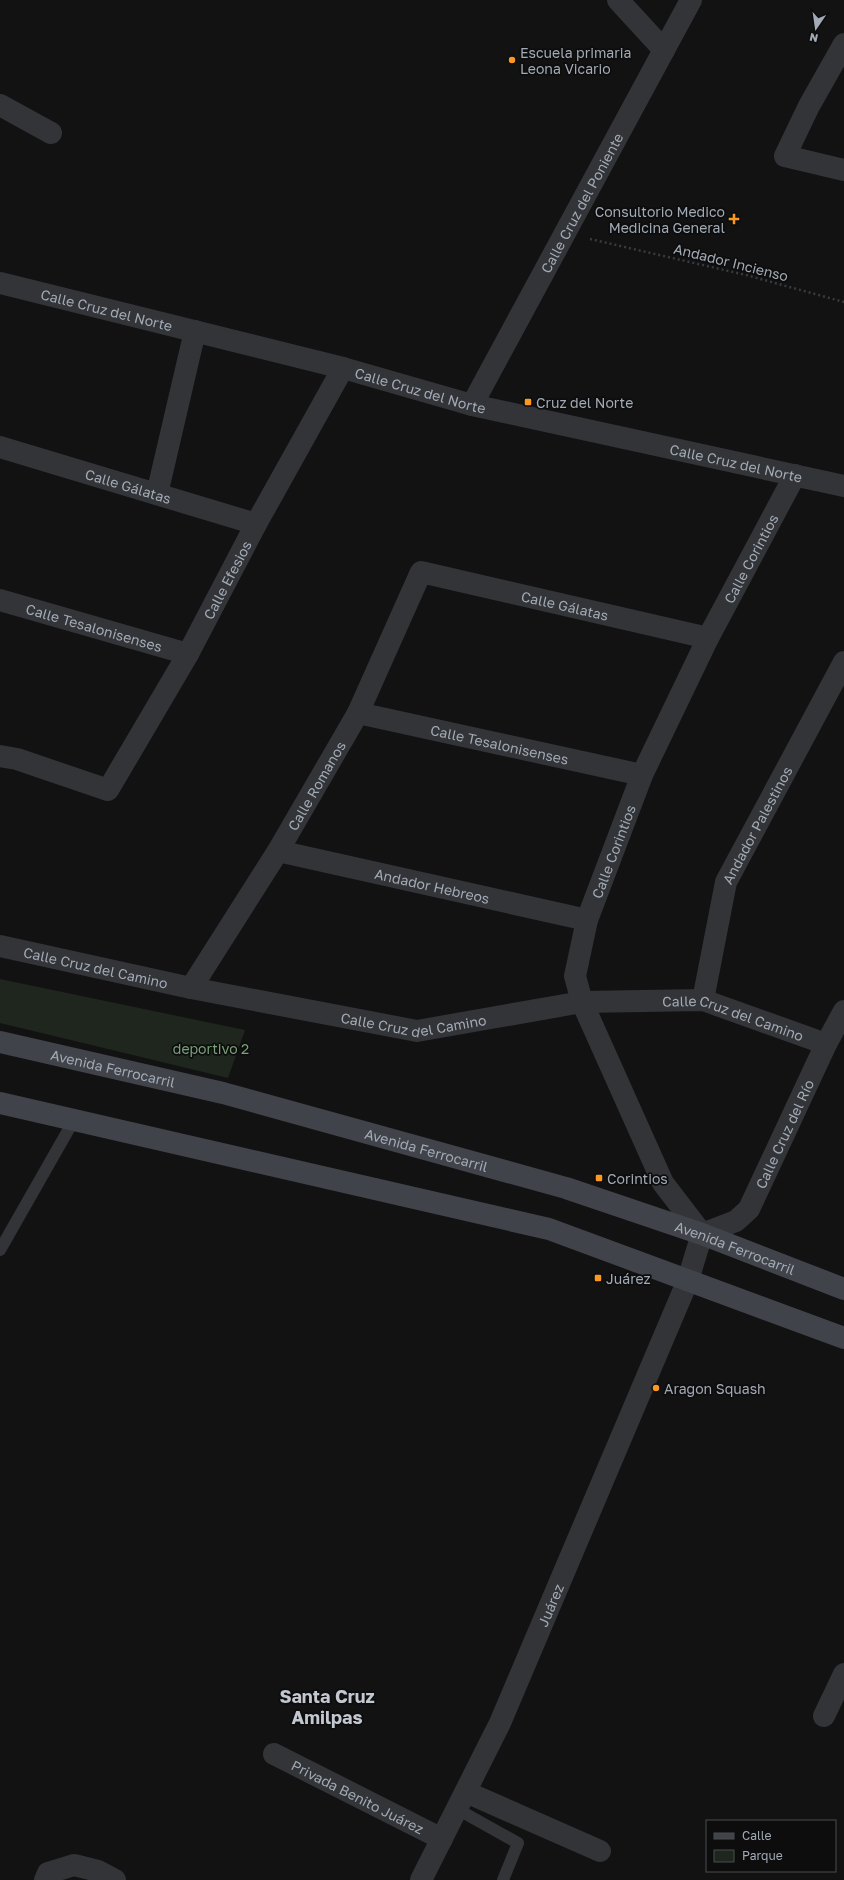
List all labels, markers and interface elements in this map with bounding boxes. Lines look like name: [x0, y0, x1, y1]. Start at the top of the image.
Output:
north arrow: [796, 8, 836, 48]
text: N: [808, 31, 819, 46]
place label: Escuela primaria Leona Vicario: [520, 44, 631, 77]
marker: Escuela primaria Leona Vicario: [507, 55, 517, 65]
street label: Calle Cruz del Poniente: [537, 130, 626, 276]
place label: Consultorio Medico Medicina General: [595, 203, 725, 236]
marker: Consultorio Medico Medicina General: [728, 213, 740, 225]
street label: Andador Incienso: [672, 240, 790, 284]
street label: Calle Cruz del Norte: [39, 285, 174, 334]
street label: Calle Cruz del Norte: [353, 363, 488, 416]
place label: Cruz del Norte: [536, 394, 633, 411]
marker: Cruz del Norte: [523, 397, 533, 407]
street label: Calle Cruz del Norte: [668, 440, 804, 485]
street label: Calle Gálatas: [83, 465, 173, 507]
street label: Calle Corintios: [720, 511, 781, 606]
street label: Calle Efesios: [199, 537, 254, 622]
street label: Calle Gálatas: [520, 587, 610, 623]
street label: Calle Tesalonisenses: [24, 599, 164, 655]
street label: Calle Tesalonisenses: [429, 721, 570, 767]
street label: Calle Romanos: [283, 738, 349, 833]
street label: Andador Palestinos: [718, 763, 795, 887]
street label: Calle Corintios: [588, 802, 638, 901]
street label: Andador Hebreos: [373, 864, 491, 907]
street label: Calle Cruz del Camino: [22, 943, 170, 991]
street label: Calle Cruz del Camino: [662, 991, 806, 1044]
street label: Calle Cruz del Camino: [339, 1008, 487, 1040]
park label: deportivo 2: [173, 1040, 249, 1057]
street label: Avenida Ferrocarril: [49, 1045, 177, 1090]
street label: Calle Cruz del Río: [751, 1077, 817, 1191]
street label: Avenida Ferrocarril: [363, 1124, 490, 1175]
place label: Corintios: [607, 1170, 668, 1187]
marker: Corintios: [594, 1173, 604, 1183]
street label: Avenida Ferrocarril: [673, 1217, 798, 1278]
place label: Juárez: [606, 1270, 651, 1287]
marker: Juárez: [593, 1273, 603, 1283]
place label: Aragon Squash: [664, 1380, 766, 1397]
marker: Aragon Squash: [651, 1383, 661, 1393]
street label: Juárez: [534, 1581, 567, 1629]
district label: Santa Cruz Amilpas: [279, 1685, 375, 1728]
street label: Privada Benito Juárez: [289, 1756, 427, 1837]
legend: [706, 1820, 836, 1872]
text: Calle: [742, 1828, 772, 1843]
text: Parque: [742, 1848, 783, 1863]

